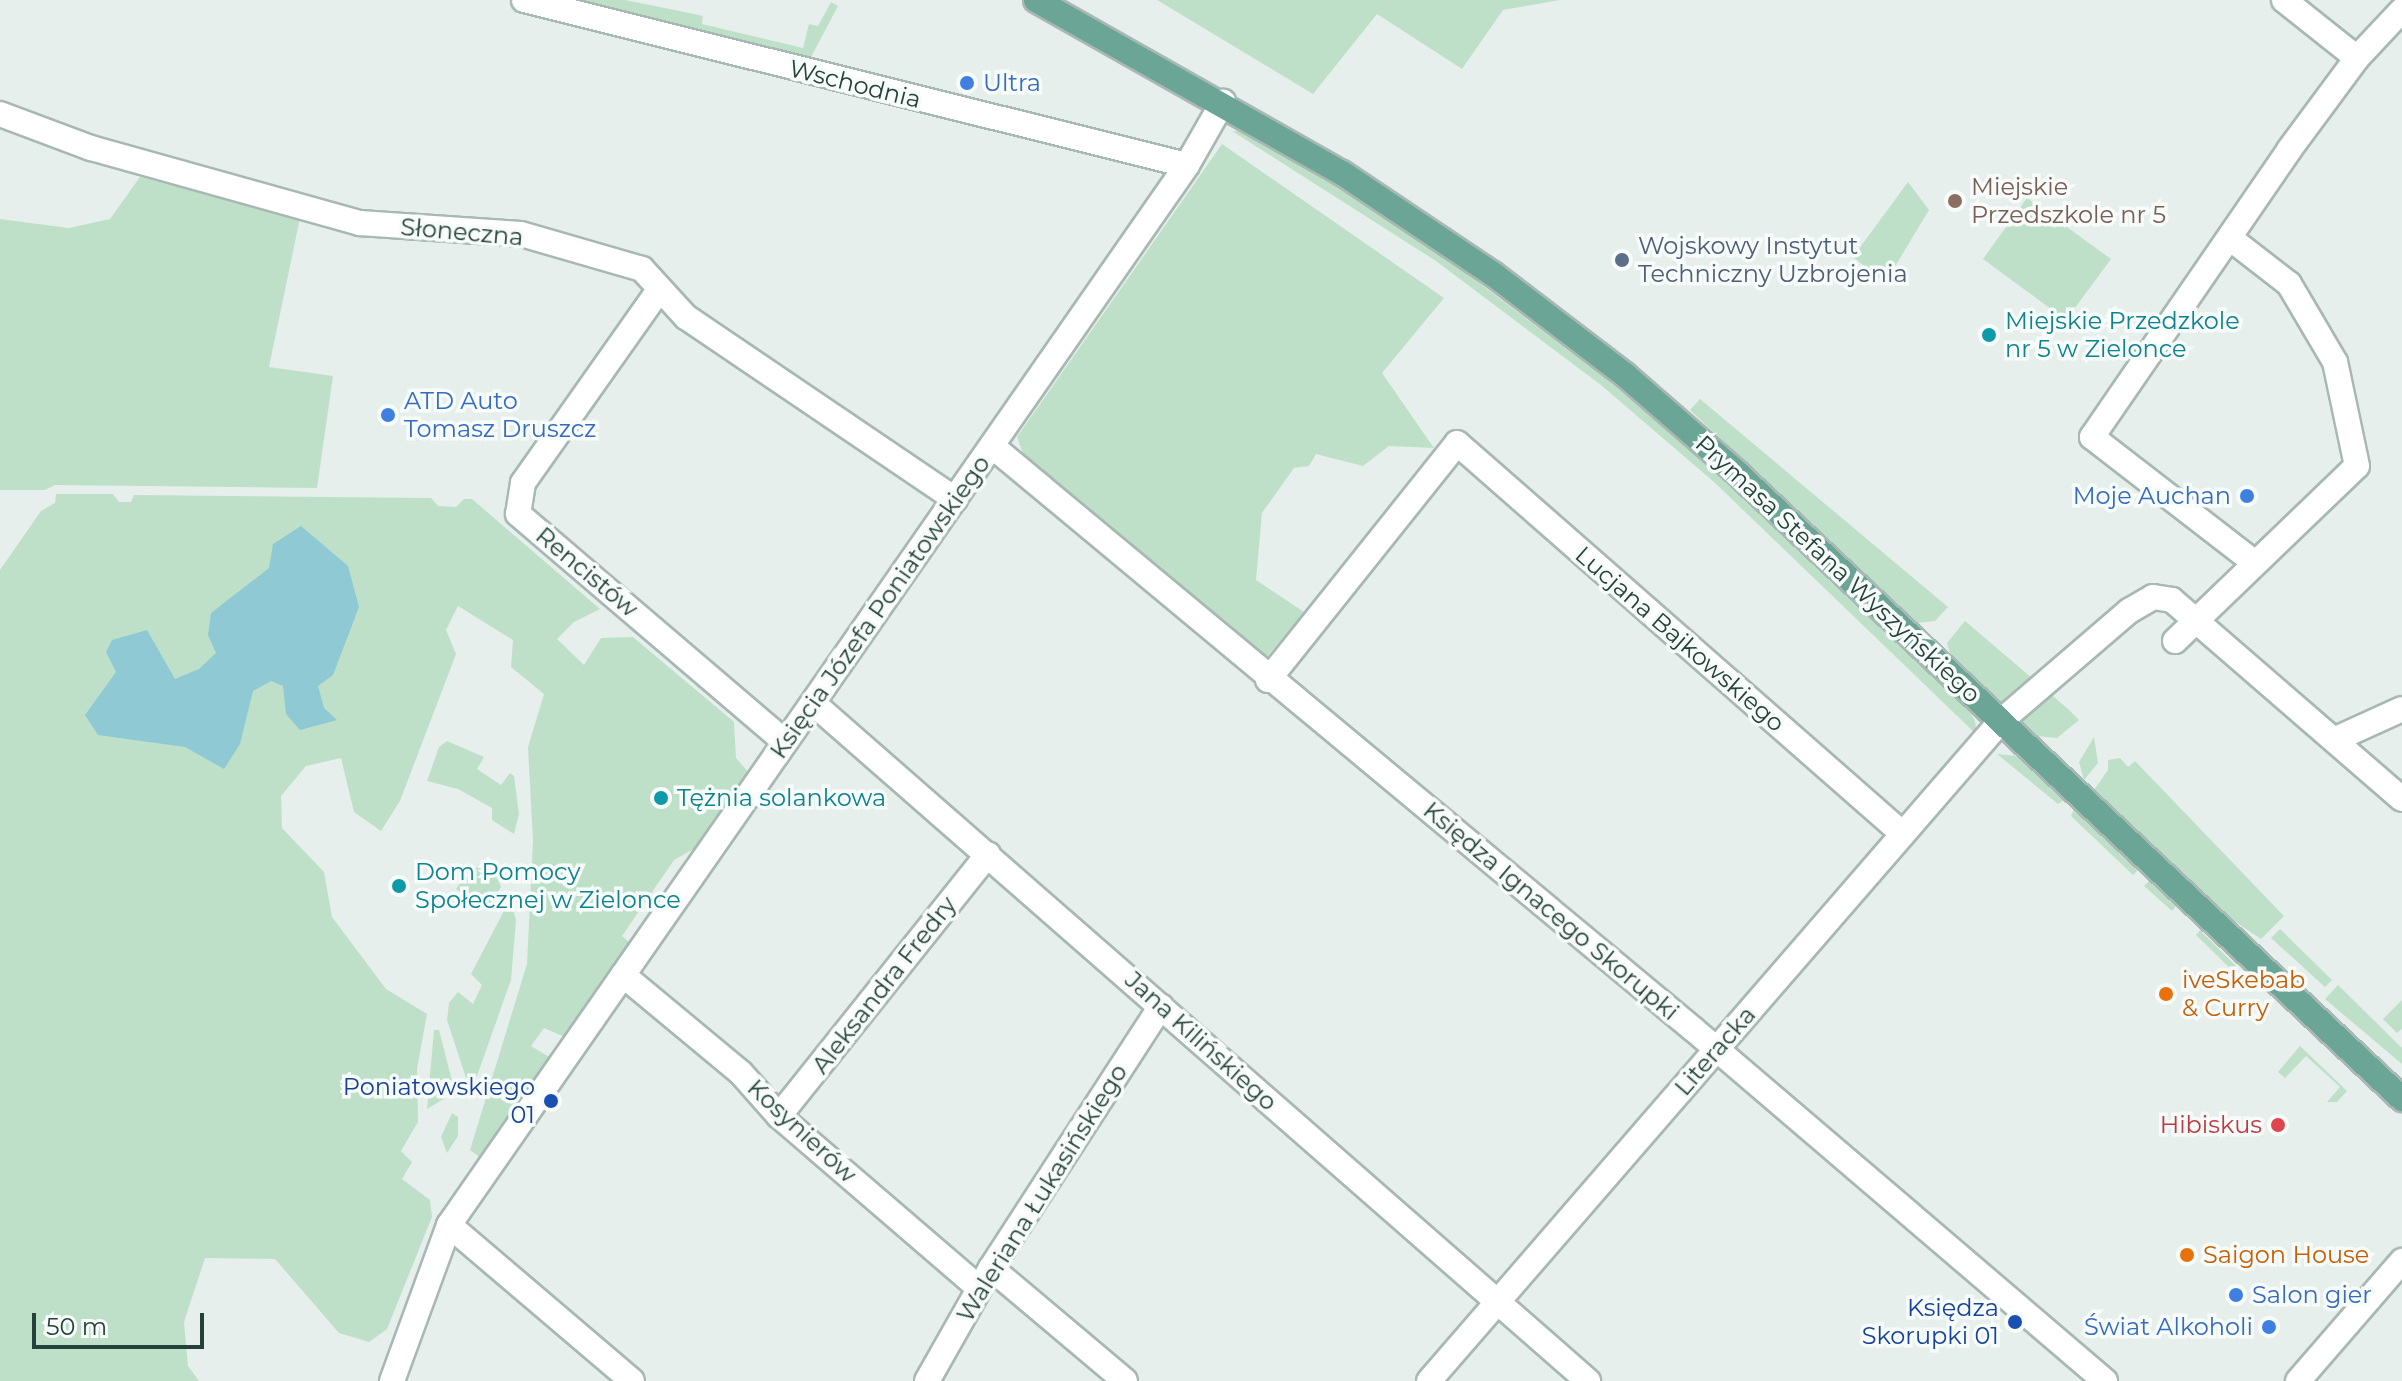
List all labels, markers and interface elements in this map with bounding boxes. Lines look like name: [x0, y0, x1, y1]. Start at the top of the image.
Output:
street label: Wschodnia: [786, 54, 924, 114]
place label: Ultra: [983, 69, 1041, 97]
marker: Ultra: [958, 74, 976, 92]
place label: Miejskie Przedszkole nr 5: [1971, 173, 2166, 229]
marker: Miejskie Przedszkole nr 5: [1946, 192, 1964, 210]
street label: Słoneczna: [399, 212, 525, 252]
place label: Wojskowy Instytut Techniczny Uzbrojenia: [1638, 232, 1908, 288]
marker: Wojskowy Instytut Techniczny Uzbrojenia: [1613, 251, 1631, 269]
place label: Miejskie Przedzkole nr 5 w Zielonce: [2005, 307, 2240, 363]
marker: Miejskie Przedzkole nr 5 w Zielonce: [1980, 326, 1998, 344]
place label: ATD Auto Tomasz Druszcz: [404, 387, 596, 443]
marker: ATD Auto Tomasz Druszcz: [379, 406, 397, 424]
street label: Prymasa Stefana Wyszyńskiego: [1690, 429, 1986, 709]
street label: Księcia Józefa Poniatowskiego: [764, 450, 996, 764]
place label: Moje Auchan: [2073, 482, 2231, 510]
marker: Moje Auchan: [2238, 487, 2256, 505]
street label: Rencistów: [530, 521, 644, 623]
street label: Lucjana Bajkowskiego: [1569, 540, 1791, 738]
place label: Tężnia solankowa: [677, 784, 886, 812]
marker: Tężnia solankowa: [652, 789, 670, 807]
street label: Księdza Ignacego Skorupki: [1417, 796, 1685, 1026]
place label: Dom Pomocy Społecznej w Zielonce: [415, 858, 681, 914]
marker: Dom Pomocy Społecznej w Zielonce: [390, 877, 408, 895]
street label: Aleksandra Fredry: [806, 891, 962, 1079]
street label: Jana Kilińskiego: [1119, 965, 1283, 1117]
place label: iveSkebab & Curry: [2182, 966, 2305, 1022]
marker: iveSkebab & Curry: [2157, 985, 2175, 1003]
street label: Literacka: [1669, 1001, 1761, 1101]
street label: Waleriana Łukasińskiego: [951, 1059, 1133, 1327]
place label: Poniatowskiego 01: [343, 1073, 535, 1129]
street label: Kosynierów: [742, 1073, 862, 1189]
marker: Poniatowskiego 01: [542, 1092, 560, 1110]
place label: Hibiskus: [2160, 1111, 2262, 1139]
marker: Hibiskus: [2269, 1116, 2287, 1134]
place label: Saigon House: [2203, 1241, 2369, 1269]
marker: Saigon House: [2178, 1246, 2196, 1264]
place label: Salon gier: [2252, 1281, 2372, 1309]
marker: Salon gier: [2227, 1286, 2245, 1304]
place label: Księdza Skorupki 01: [1862, 1294, 1999, 1350]
scale bar: [36, 1297, 208, 1347]
text: 50 m: [46, 1312, 107, 1341]
marker: Księdza Skorupki 01: [2006, 1313, 2024, 1331]
place label: Świat Alkoholi: [2084, 1313, 2253, 1341]
marker: Świat Alkoholi: [2260, 1318, 2278, 1336]

